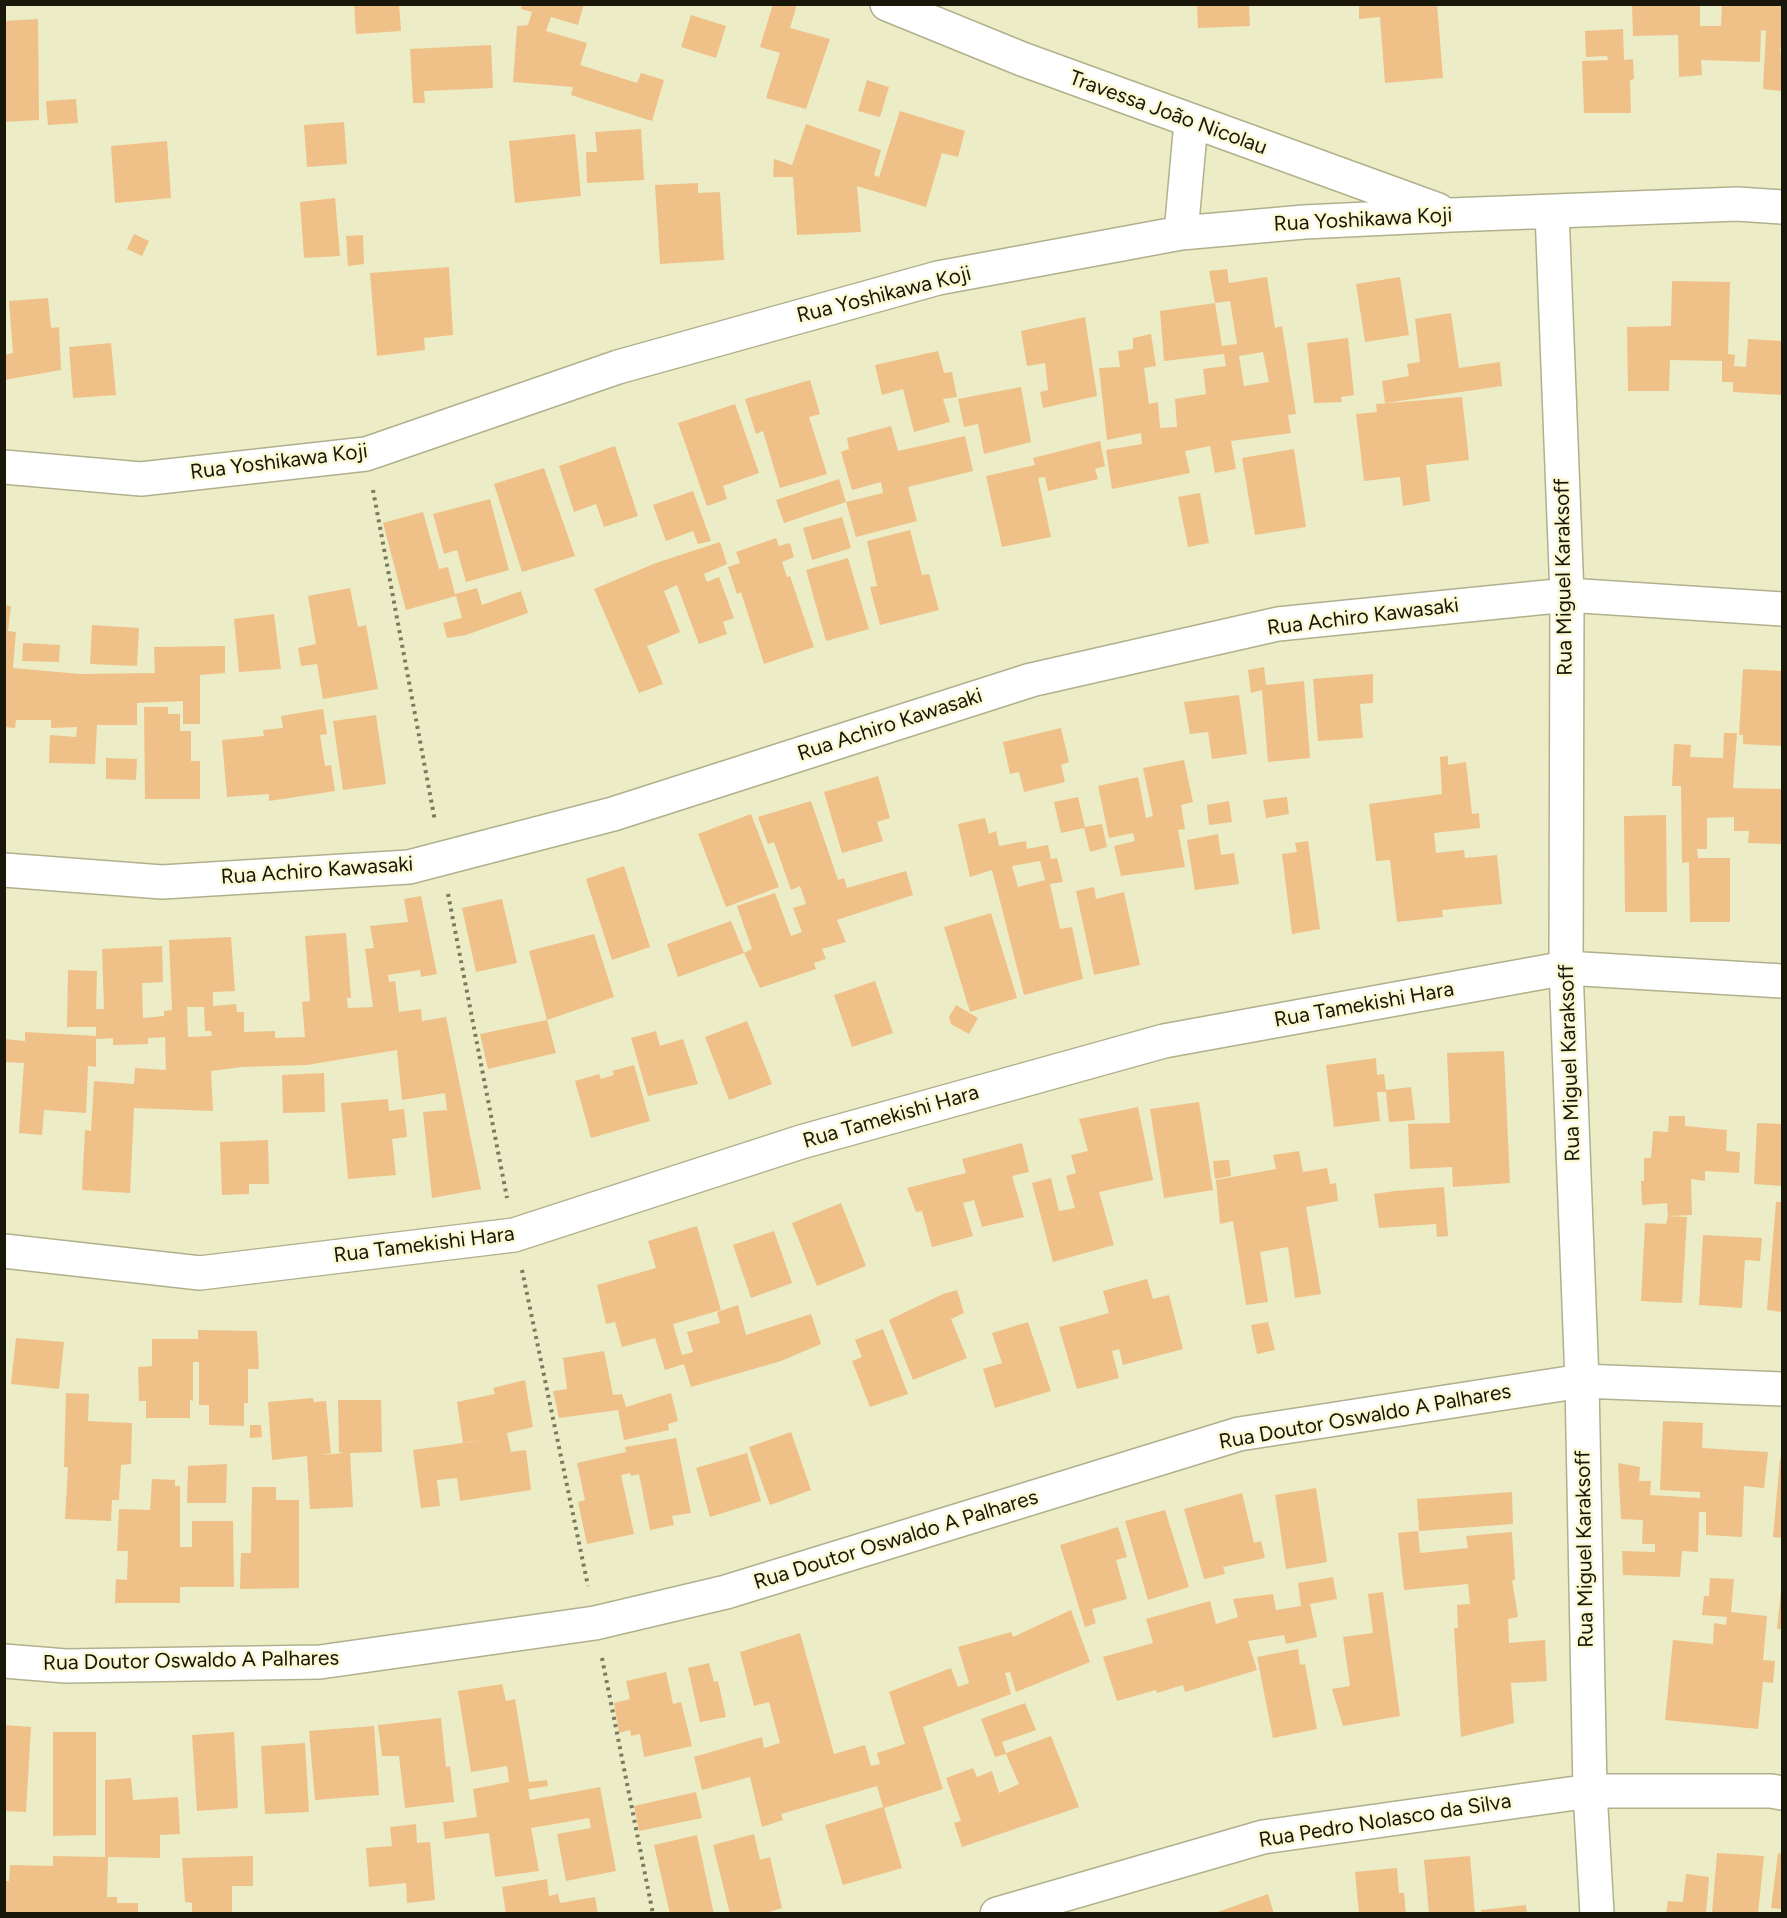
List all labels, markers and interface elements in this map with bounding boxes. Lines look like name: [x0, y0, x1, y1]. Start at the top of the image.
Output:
street label: Travessa João Nicolau: [1066, 65, 1270, 161]
street label: Rua Yoshikawa Koji: [1273, 203, 1453, 237]
street label: Rua Yoshikawa Koji: [794, 261, 974, 329]
street label: Rua Yoshikawa Koji: [189, 439, 369, 485]
street label: Rua Miguel Karaksoff: [1550, 478, 1578, 676]
street label: Rua Achiro Kawasaki: [1266, 593, 1460, 641]
street label: Rua Achiro Kawasaki: [794, 683, 986, 767]
street label: Rua Achiro Kawasaki: [220, 852, 414, 890]
street label: Rua Miguel Karaksoff: [1554, 964, 1586, 1162]
street label: Rua Tamekishi Hara: [1272, 977, 1456, 1033]
street label: Rua Tamekishi Hara: [800, 1080, 982, 1154]
street label: Rua Tamekishi Hara: [332, 1221, 516, 1269]
street label: Rua Doutor Oswaldo A Palhares: [1217, 1379, 1513, 1455]
street label: Rua Miguel Karaksoff: [1571, 1450, 1599, 1648]
street label: Rua Doutor Oswaldo A Palhares: [751, 1485, 1041, 1595]
street label: Rua Doutor Oswaldo A Palhares: [43, 1646, 339, 1676]
street label: Rua Pedro Nolasco da Silva: [1257, 1789, 1513, 1853]

